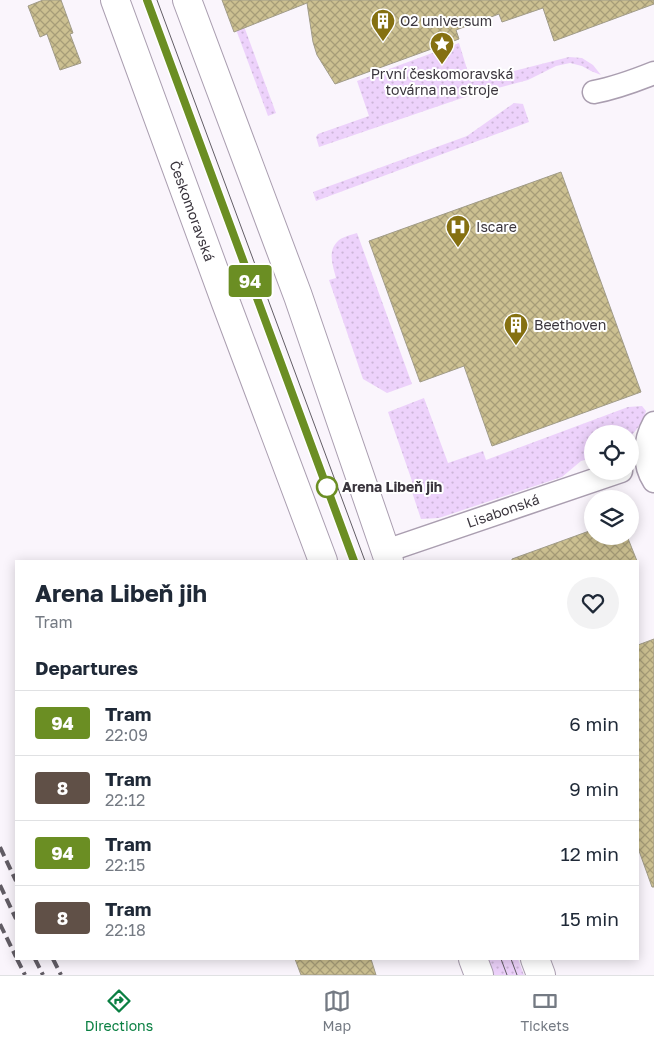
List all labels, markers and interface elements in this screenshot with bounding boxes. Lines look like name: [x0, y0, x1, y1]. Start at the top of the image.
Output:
building icon: O2 universum: [370, 8, 396, 42]
place label: O2 universum: [400, 12, 492, 29]
place icon: První českomoravská továrna na stroje: [429, 31, 455, 65]
place label: První českomoravská továrna na stroje: [371, 65, 513, 98]
street label: Českomoravská: [166, 158, 219, 263]
hospital icon: Iscare: [445, 214, 471, 248]
place label: Iscare: [476, 218, 517, 235]
line badge: 94: [228, 265, 272, 297]
text: 94: [239, 270, 261, 292]
building icon: Beethoven: [503, 312, 529, 346]
place label: Beethoven: [534, 316, 606, 333]
map controls: [584, 425, 639, 545]
button: locate: [584, 425, 639, 480]
marker: Arena Libeň jih: [316, 476, 338, 498]
place label: Arena Libeň jih: [342, 478, 442, 495]
street label: Lisabonská: [464, 490, 541, 531]
button: layers: [584, 490, 639, 545]
button: heart: [567, 577, 619, 629]
text: Arena Libeň jih: [35, 578, 207, 607]
text: Tram: [35, 612, 73, 632]
text: Departures: [35, 656, 138, 679]
text: Tram: [105, 702, 151, 725]
text: 94: [51, 712, 74, 734]
text: 6 min: [569, 712, 619, 735]
text: 22:09: [105, 725, 148, 745]
text: Tram: [105, 767, 151, 790]
text: 8: [57, 777, 68, 799]
text: 9 min: [569, 777, 619, 800]
text: 22:12: [105, 790, 145, 810]
text: Tram: [105, 832, 151, 855]
text: 94: [51, 842, 74, 864]
text: 12 min: [560, 842, 619, 865]
text: 22:15: [105, 855, 145, 875]
text: Tram: [105, 897, 151, 920]
text: 8: [57, 907, 68, 929]
text: 15 min: [560, 907, 619, 930]
text: 22:18: [105, 920, 146, 940]
tab: Directions: [85, 987, 153, 1034]
tab: Map: [322, 987, 351, 1034]
tab: Tickets: [520, 987, 569, 1034]

